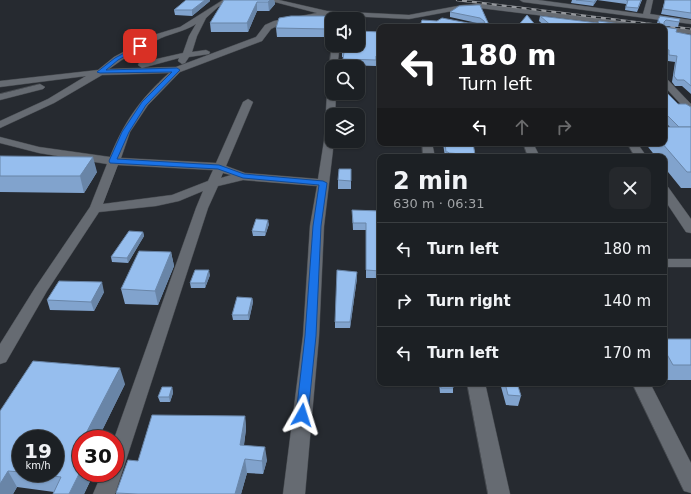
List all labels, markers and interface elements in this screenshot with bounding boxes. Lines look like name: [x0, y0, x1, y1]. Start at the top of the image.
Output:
map controls: [325, 12, 365, 148]
button: sound: [325, 12, 365, 52]
pin: [123, 29, 157, 63]
icon: arrive: [129, 35, 151, 57]
text: 180 m: [459, 39, 556, 72]
icon: left: [393, 40, 445, 92]
button: search: [325, 60, 365, 100]
text: Turn left: [459, 73, 532, 94]
button: layers: [325, 108, 365, 148]
icon: left: [469, 116, 491, 138]
icon: ahead: [511, 116, 533, 138]
icon: right: [553, 116, 575, 138]
text: 2 min: [393, 167, 468, 195]
button: close: [609, 167, 651, 209]
text: 630 m · 06:31: [393, 196, 484, 211]
icon: left: [393, 238, 415, 260]
text: Turn left: [427, 240, 499, 258]
text: 180 m: [603, 240, 651, 258]
icon: right: [393, 290, 415, 312]
text: Turn right: [427, 292, 511, 310]
text: 140 m: [603, 292, 651, 310]
icon: left: [393, 342, 415, 364]
text: Turn left: [427, 344, 499, 362]
text: 170 m: [603, 344, 651, 362]
position arrow: [281, 394, 323, 436]
speed limit sign: 30: [72, 430, 124, 482]
text: 19: [24, 439, 52, 463]
text: km/h: [25, 460, 51, 471]

